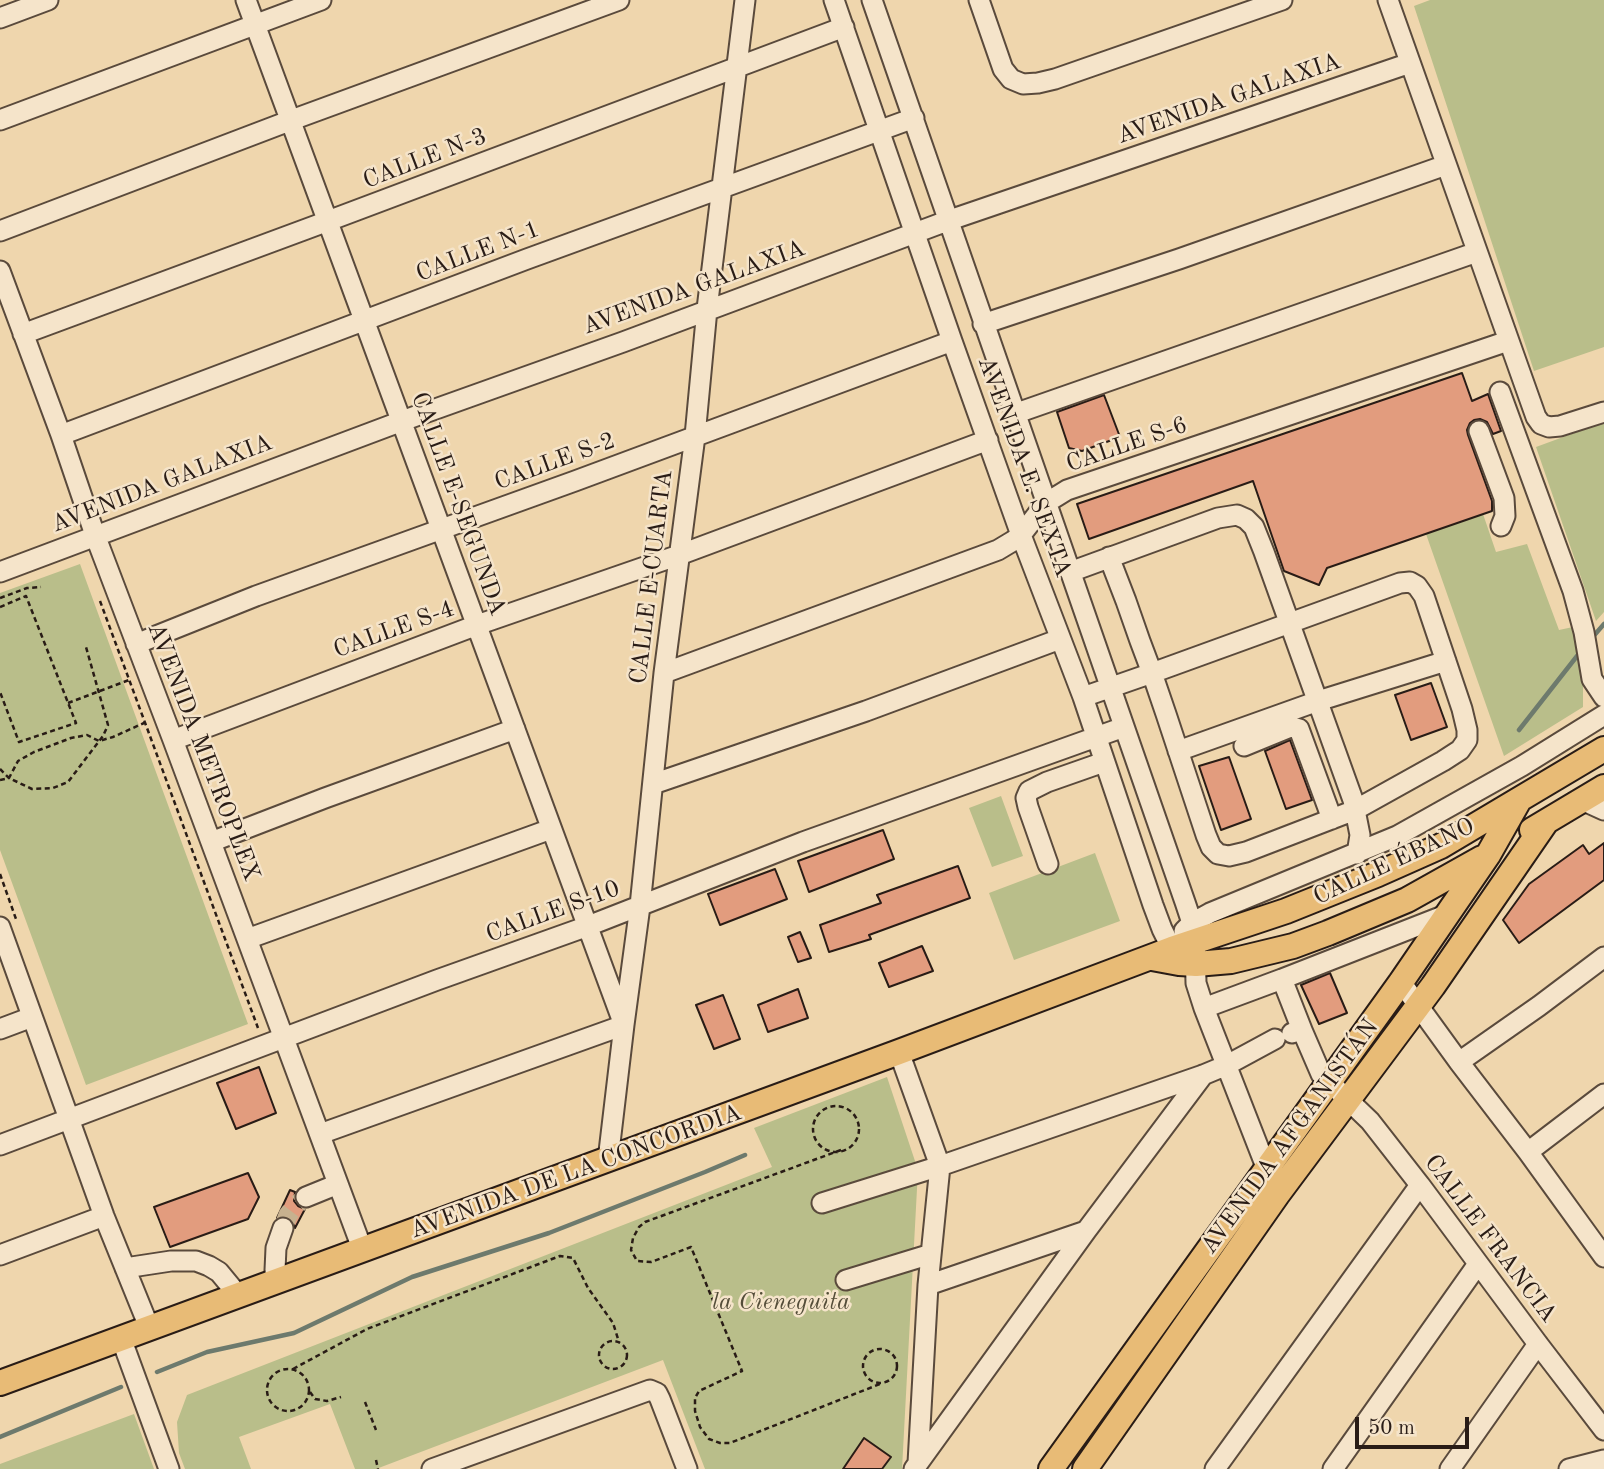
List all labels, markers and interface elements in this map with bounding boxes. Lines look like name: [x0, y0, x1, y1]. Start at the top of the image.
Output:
street label: AVENIDA GALAXIA: [1113, 47, 1345, 151]
street label: CALLE N-3: [359, 122, 491, 196]
street label: CALLE N-1: [412, 215, 544, 289]
street label: AVENIDA GALAXIA: [579, 234, 809, 342]
street label: AVENIDA E. SEXTA: [971, 353, 1077, 581]
street label: CALLE E-SEGUNDA: [404, 388, 512, 620]
street label: CALLE S-6: [1063, 411, 1191, 479]
street label: CALLE S-2: [491, 427, 619, 497]
street label: AVENIDA GALAXIA: [47, 428, 277, 540]
street label: CALLE E-CUARTA: [625, 468, 679, 686]
street label: CALLE S-4: [330, 595, 458, 665]
street label: AVENIDA METROPLEX: [140, 619, 266, 885]
street label: CALLE ÉBANO: [1309, 812, 1479, 912]
street label: CALLE S-10: [482, 874, 624, 950]
street label: AVENIDA AFGANISTÁN: [1195, 1014, 1385, 1260]
street label: AVENIDA DE LA CONCORDIA: [406, 1098, 746, 1246]
street label: CALLE FRANCIA: [1418, 1149, 1562, 1329]
park label: la Cieneguita: [712, 1289, 850, 1317]
scale bar: [1359, 1402, 1473, 1446]
text: 50 m: [1368, 1418, 1415, 1439]

